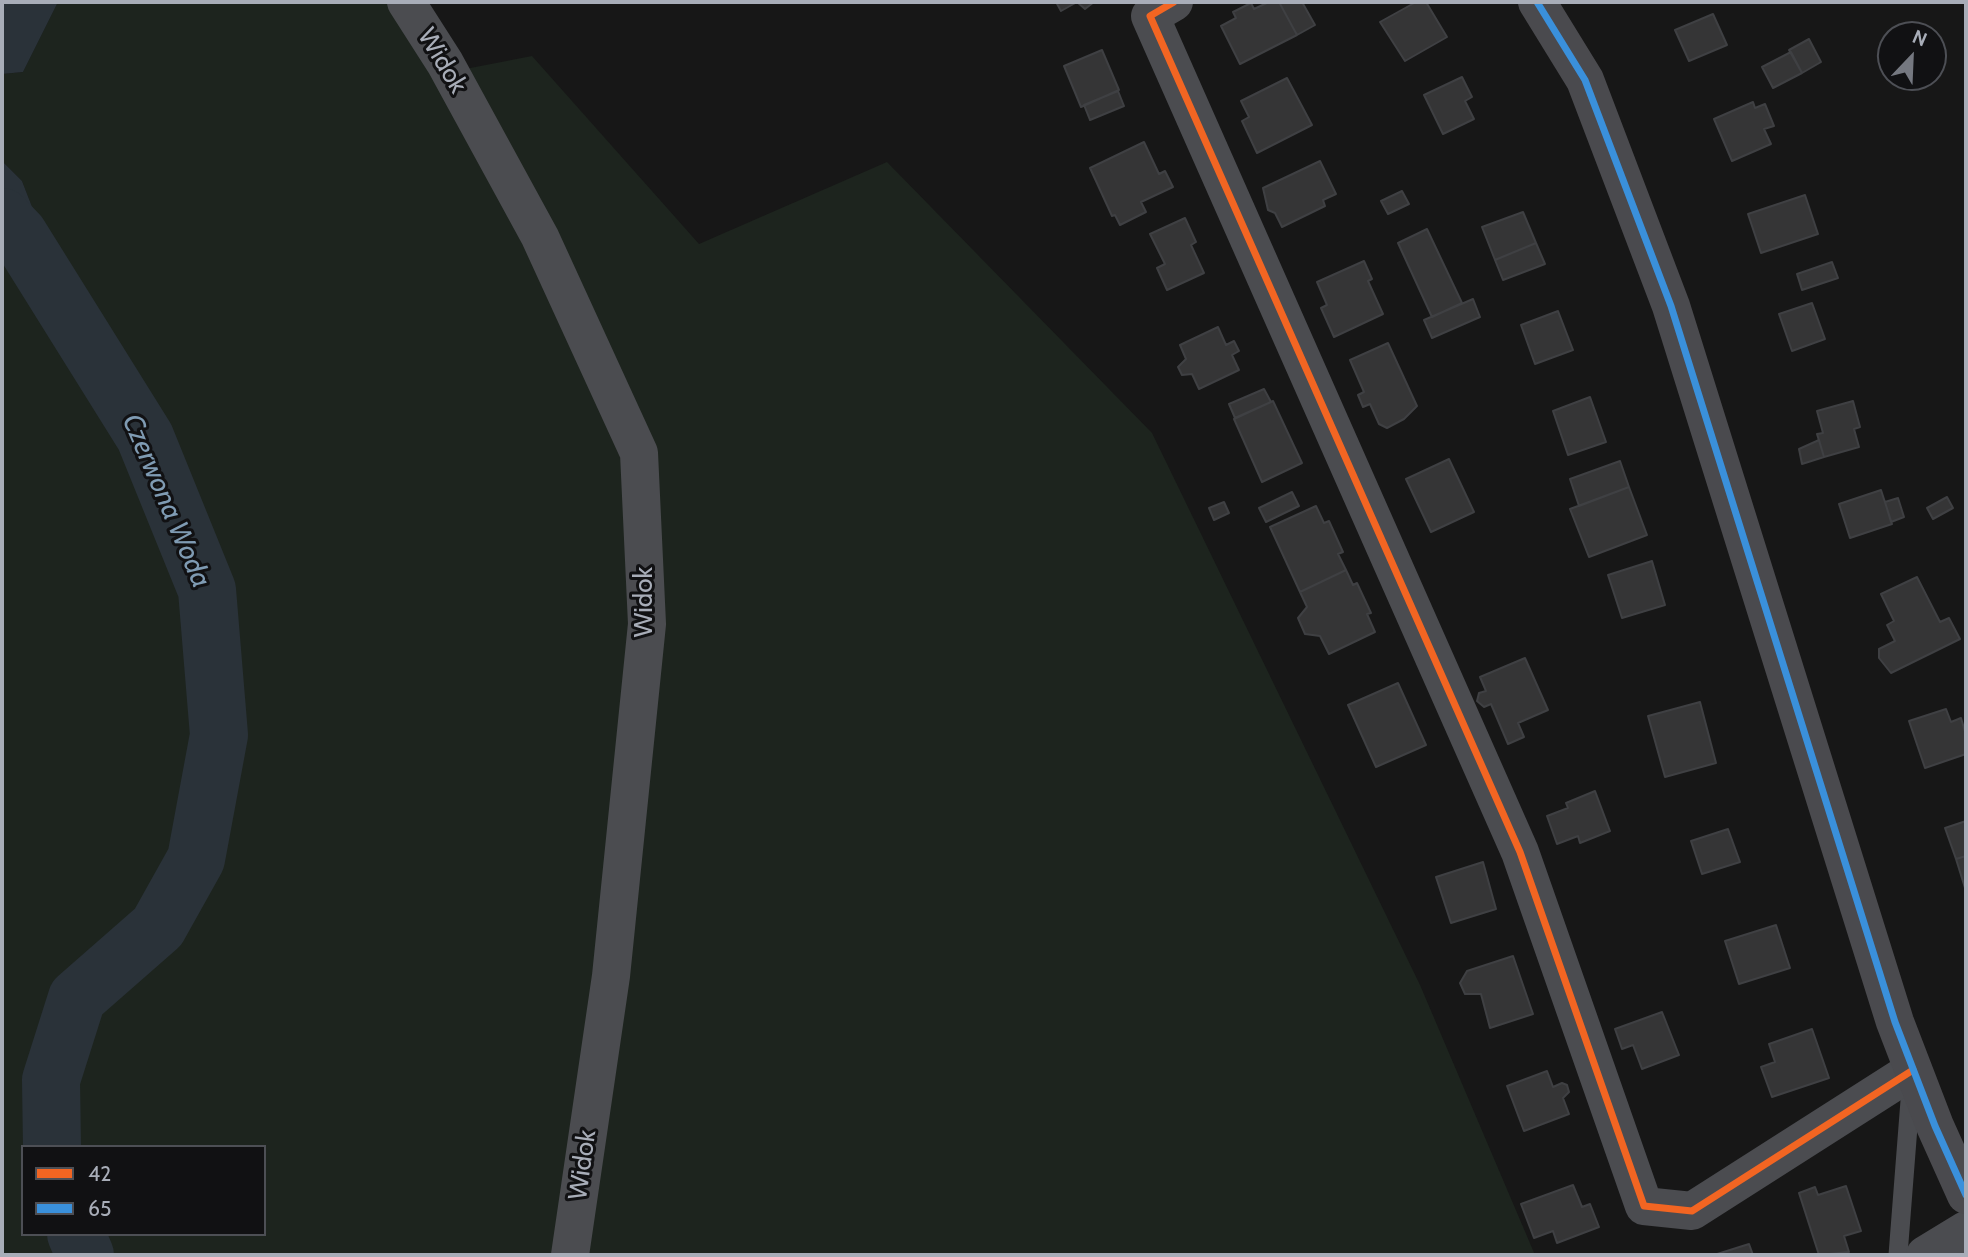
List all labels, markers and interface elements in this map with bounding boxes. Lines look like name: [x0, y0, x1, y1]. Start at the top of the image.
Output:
north arrow: [1877, 21, 1947, 91]
street label: Widok: [411, 23, 473, 99]
text: N: [1909, 25, 1930, 51]
water label: Czerwona Woda: [114, 409, 218, 593]
street label: Widok: [628, 567, 660, 637]
street label: Widok: [563, 1128, 603, 1202]
legend: [21, 1145, 266, 1236]
text: 42: [88, 1161, 111, 1186]
text: 65: [88, 1196, 111, 1221]

